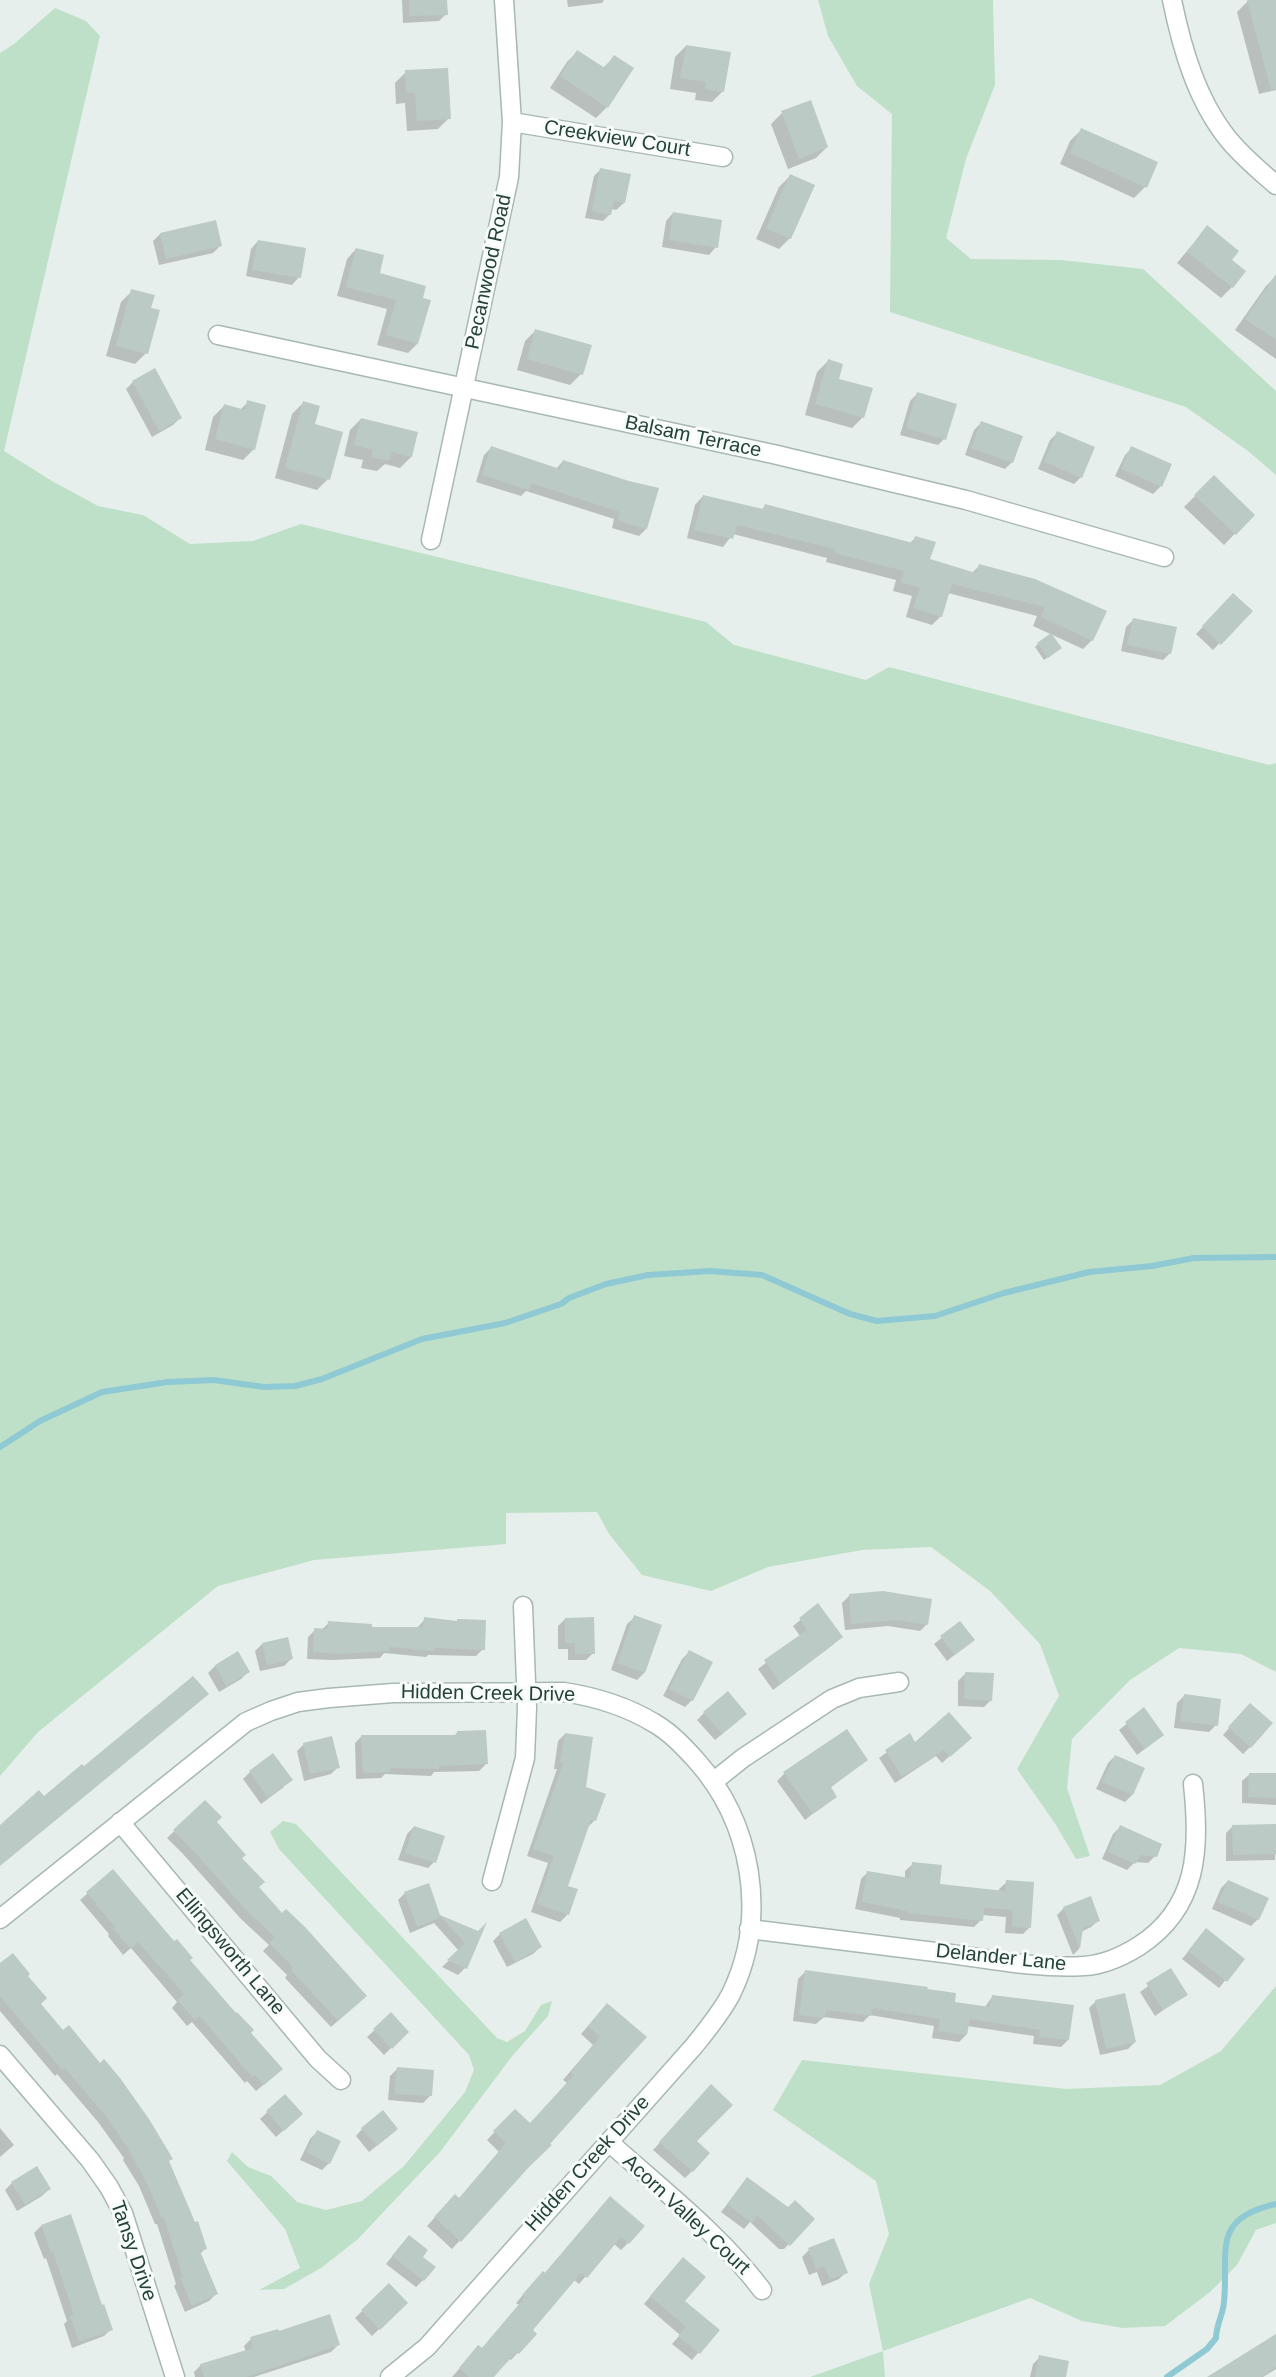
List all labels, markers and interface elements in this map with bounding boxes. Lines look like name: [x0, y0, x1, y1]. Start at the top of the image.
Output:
street label: Creekview Court: [542, 116, 692, 162]
street label: Pecanwood Road: [461, 192, 517, 352]
street label: Balsam Terrace: [623, 411, 763, 463]
street label: Hidden Creek Drive: [401, 1680, 575, 1708]
street label: Ellingsworth Lane: [170, 1884, 290, 2020]
street label: Delander Lane: [934, 1939, 1068, 1977]
street label: Hidden Creek Drive: [521, 2091, 655, 2237]
street label: Acorn Valley Court: [617, 2150, 755, 2280]
street label: Tansy Drive: [105, 2198, 161, 2304]

